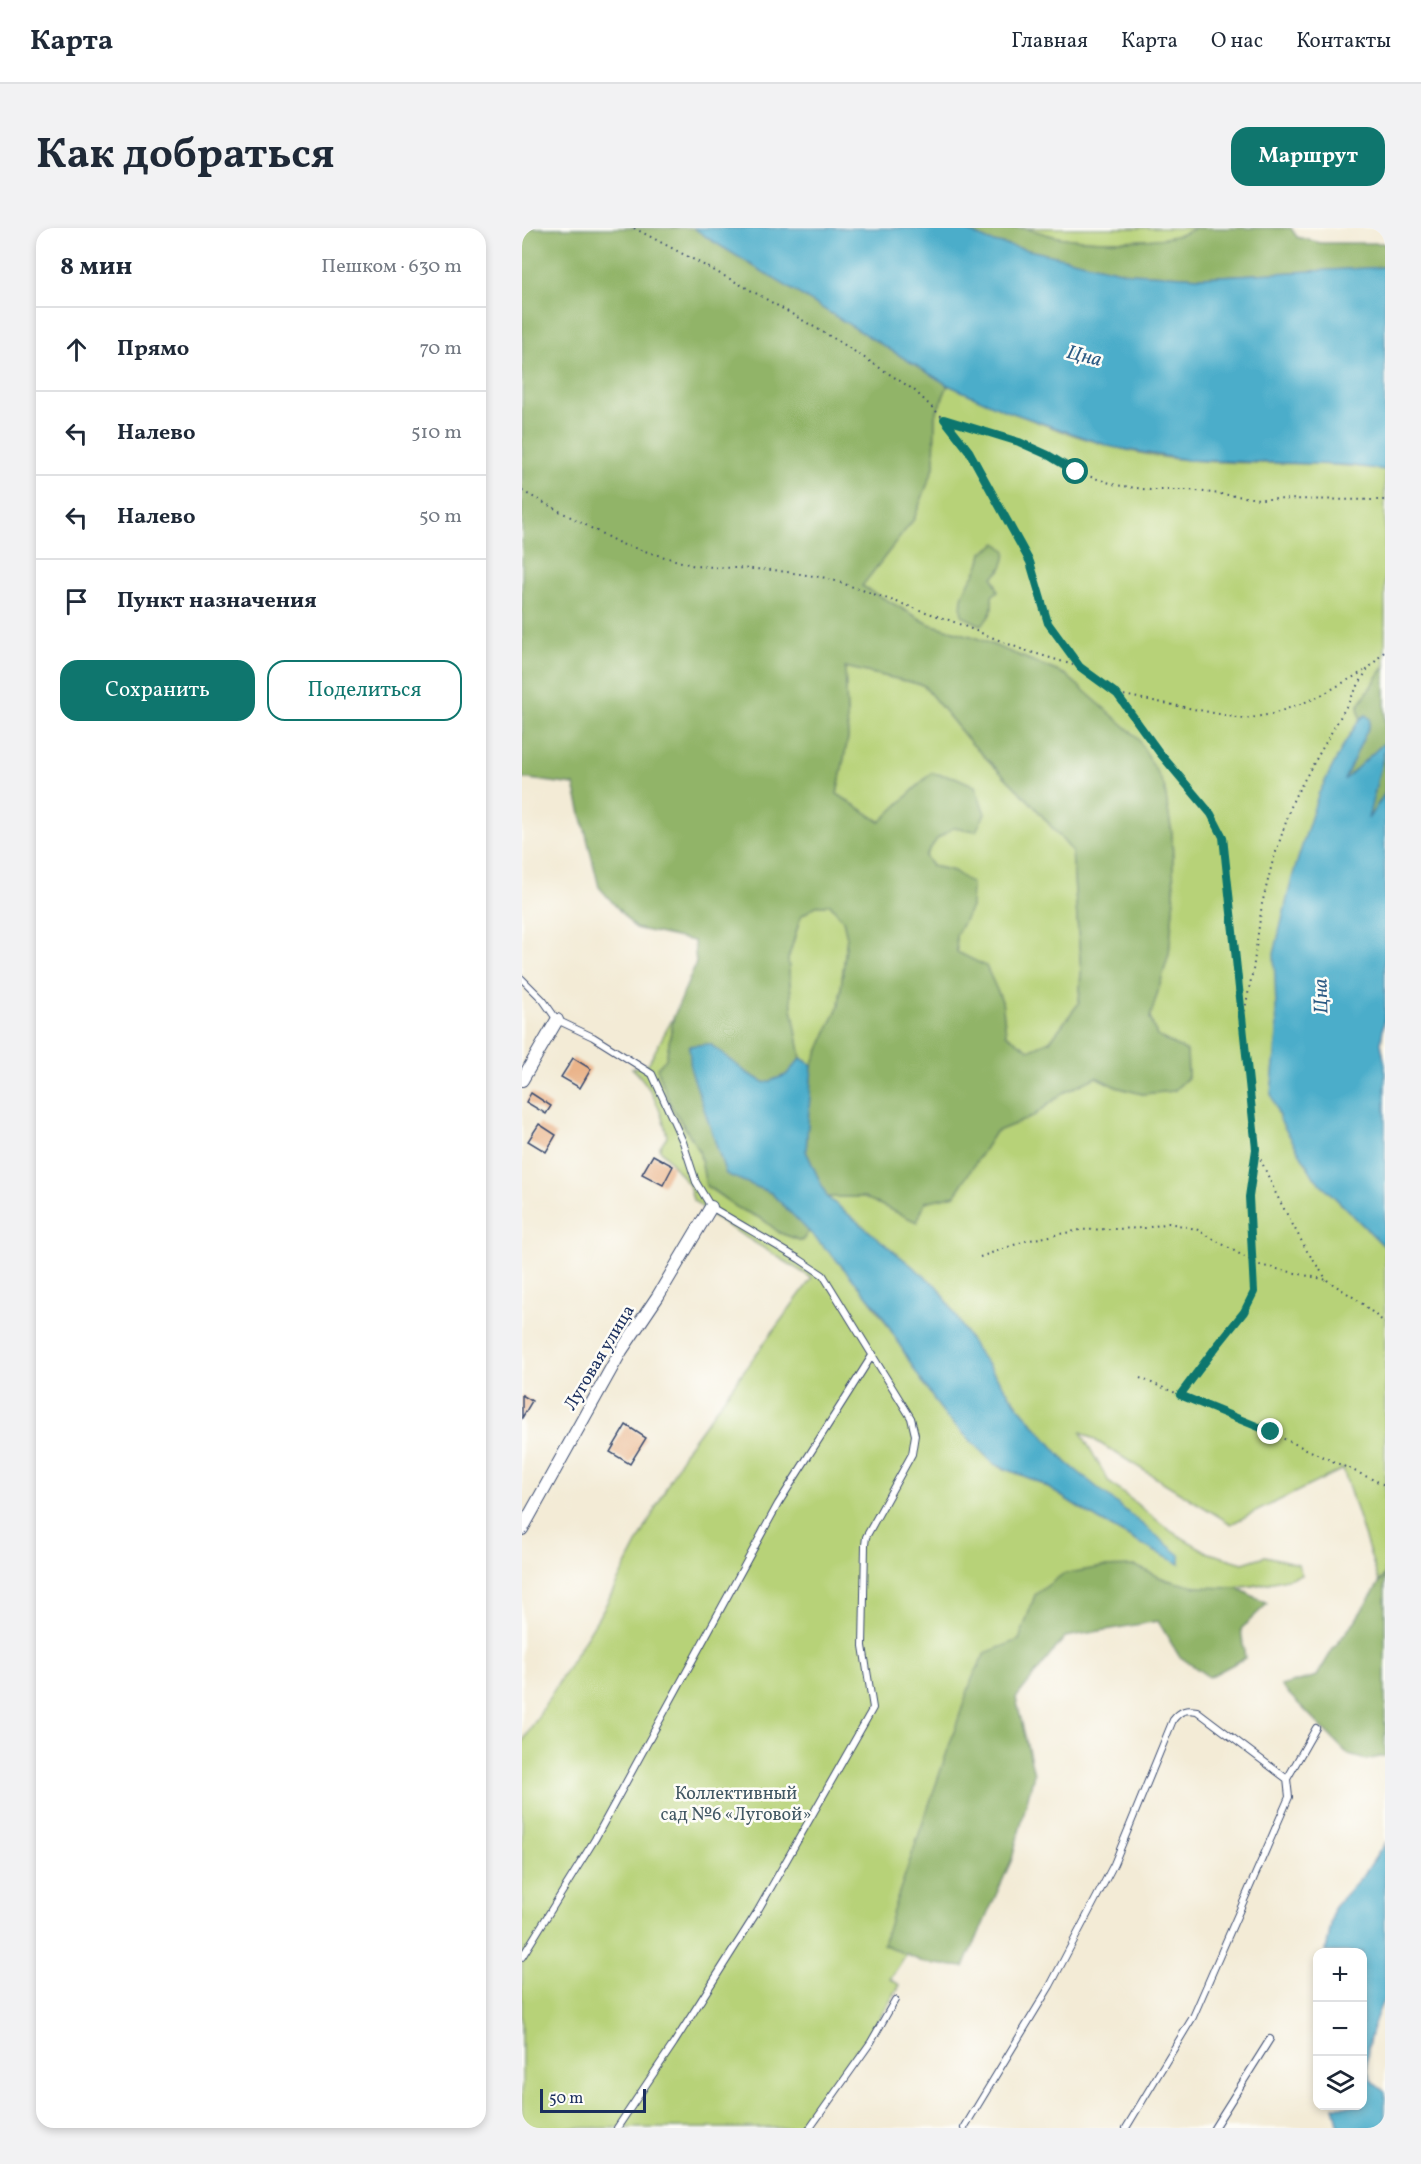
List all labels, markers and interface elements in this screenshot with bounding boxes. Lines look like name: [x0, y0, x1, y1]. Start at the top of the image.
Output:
text: Карта: [30, 22, 113, 61]
text: Главная: [1011, 27, 1088, 56]
text: Карта: [1121, 27, 1178, 56]
text: О нас: [1211, 27, 1263, 56]
text: Контакты: [1296, 27, 1391, 56]
text: Как добраться: [36, 127, 335, 186]
button: Маршрут: [1231, 127, 1385, 186]
text: 8 мин: [60, 249, 132, 285]
text: Пешком · 630 m: [321, 253, 462, 281]
icon: ahead: [60, 333, 93, 366]
text: Прямо: [117, 334, 189, 365]
text: 70 m: [419, 335, 462, 363]
water label: Цна: [1063, 339, 1105, 375]
icon: left: [60, 417, 93, 450]
text: Налево: [117, 418, 196, 449]
text: 510 m: [411, 419, 462, 447]
route start: [1062, 458, 1088, 484]
icon: left: [60, 501, 93, 534]
text: Налево: [117, 502, 196, 533]
text: 50 m: [419, 503, 462, 531]
icon: arrive: [60, 585, 93, 618]
text: Пункт назначения: [117, 586, 317, 617]
button: Сохранить: [60, 660, 255, 721]
button: Поделиться: [267, 660, 462, 721]
water label: Цна: [1307, 978, 1337, 1014]
street label: Луговая улица: [559, 1300, 641, 1416]
route end: [1257, 1418, 1283, 1444]
park label: Коллективный сад №6 «Луговой»: [661, 1782, 811, 1828]
map controls: [1313, 1948, 1367, 2110]
button: +: [1313, 1948, 1367, 2002]
button: −: [1313, 2002, 1367, 2056]
button: layers: [1313, 2056, 1367, 2110]
scale bar: [540, 2086, 646, 2114]
text: 50 m: [549, 2088, 583, 2110]

